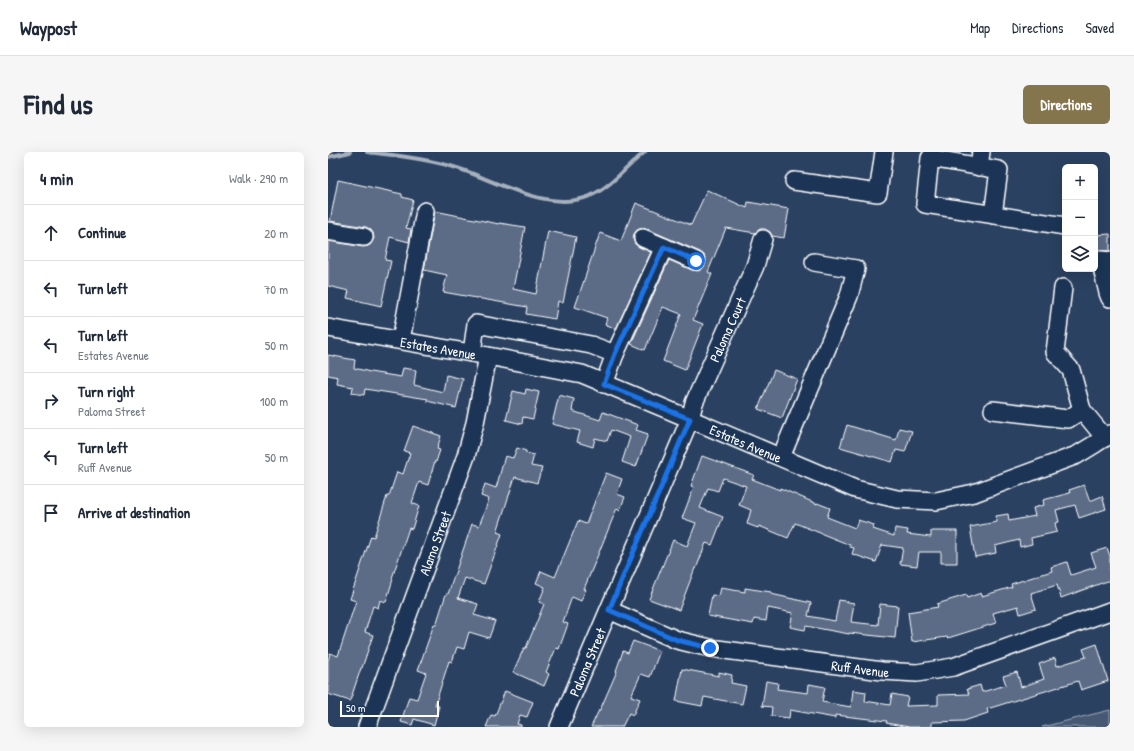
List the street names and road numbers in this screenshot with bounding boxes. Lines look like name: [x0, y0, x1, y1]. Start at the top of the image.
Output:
street label: Paloma Court: [704, 294, 750, 365]
street label: Estates Avenue: [399, 331, 478, 363]
street label: Estates Avenue: [707, 419, 785, 467]
street label: Alamo Street: [414, 508, 455, 578]
street label: Paloma Street: [564, 624, 610, 699]
street label: Ruff Avenue: [830, 655, 890, 681]

